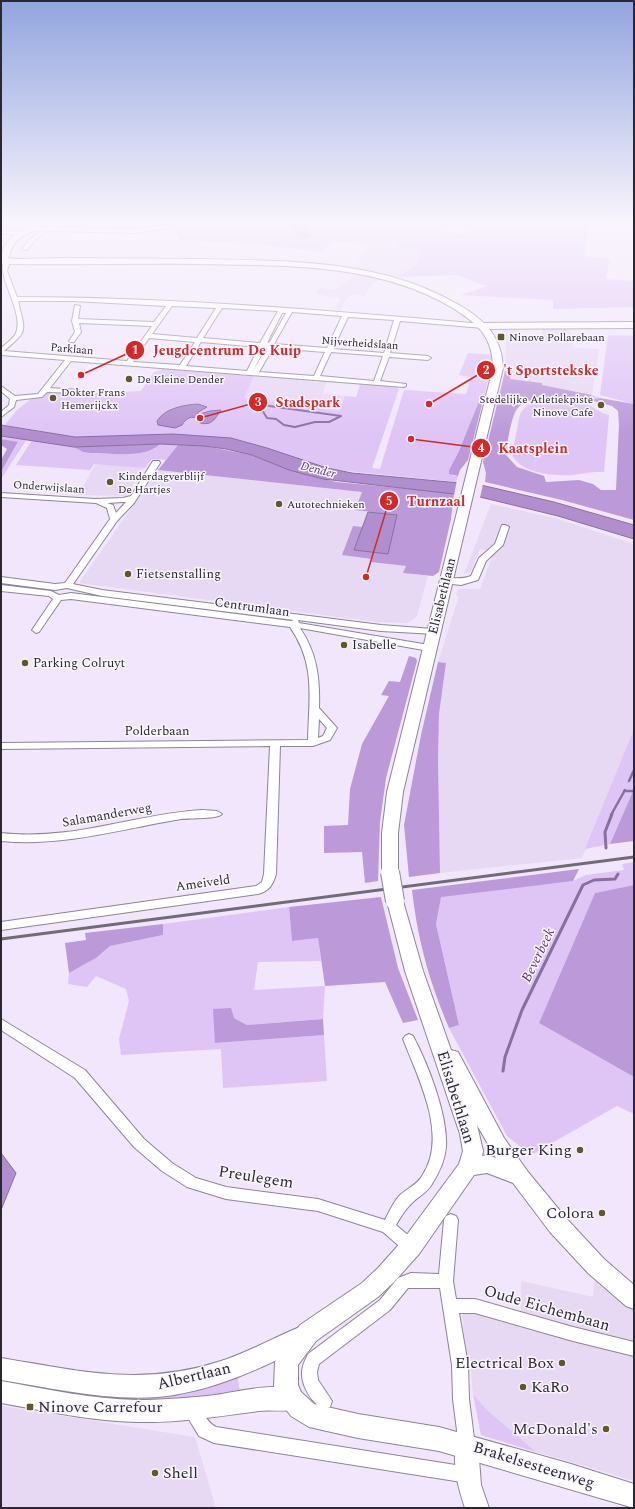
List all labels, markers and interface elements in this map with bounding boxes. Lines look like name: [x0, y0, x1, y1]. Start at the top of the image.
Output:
place label: Ninove Pollarebaan: [509, 329, 605, 346]
street label: Nijverheidslaan: [321, 332, 399, 354]
marker: Ninove Pollarebaan: [496, 332, 506, 342]
callout: Jeugdcentrum De Kuip: [125, 337, 309, 363]
street label: Parklaan: [50, 339, 94, 359]
text: Jeugdcentrum De Kuip: [153, 340, 301, 361]
text: 1: [132, 341, 138, 360]
callout: 't Sportstekske: [476, 357, 607, 383]
text: 't Sportstekske: [503, 360, 599, 381]
text: 2: [483, 361, 490, 380]
place label: De Kleine Dender: [137, 371, 224, 388]
marker: De Kleine Dender: [124, 374, 134, 384]
place label: Dokter Frans Hemerijckx: [61, 384, 125, 414]
callout: Stadspark: [248, 389, 349, 415]
place label: Stedelijke Atletiekpiste Ninove Cafe: [480, 391, 593, 421]
text: Stadspark: [276, 392, 341, 413]
marker: Dokter Frans Hemerijckx: [48, 393, 58, 403]
text: 3: [255, 393, 262, 412]
marker: Stedelijke Atletiekpiste Ninove Cafe: [596, 400, 606, 410]
callout: Kaatsplein: [471, 435, 576, 461]
text: Kaatsplein: [498, 438, 568, 459]
text: 4: [478, 439, 485, 458]
water label: Dender: [298, 456, 339, 484]
place label: Kinderdagverblijf De Hartjes: [118, 468, 205, 498]
street label: Onderwijslaan: [13, 476, 85, 498]
marker: Kinderdagverblijf De Hartjes: [105, 477, 115, 487]
callout: Turnzaal: [379, 488, 473, 514]
text: Turnzaal: [407, 491, 466, 512]
text: 5: [386, 492, 392, 511]
place label: Autotechnieken: [287, 496, 365, 513]
marker: Autotechnieken: [274, 499, 284, 509]
street label: Elisabethlaan: [423, 555, 461, 636]
place label: Fietsenstalling: [136, 564, 221, 584]
marker: Fietsenstalling: [123, 569, 133, 579]
street label: Centrumlaan: [213, 592, 291, 622]
place label: Isabelle: [352, 635, 397, 655]
marker: Isabelle: [339, 640, 349, 650]
place label: Parking Colruyt: [33, 653, 125, 673]
marker: Parking Colruyt: [20, 658, 30, 668]
street label: Polderbaan: [124, 721, 190, 741]
street label: Salamanderweg: [61, 797, 153, 833]
street label: Ameiveld: [174, 869, 232, 897]
water label: Beverbeek: [516, 924, 560, 986]
street label: Elisabethlaan: [430, 1047, 482, 1147]
place label: Burger King: [485, 1138, 572, 1162]
marker: Burger King: [575, 1145, 585, 1155]
street label: Preulegem: [217, 1159, 295, 1195]
place label: Colora: [546, 1201, 594, 1225]
marker: Colora: [597, 1208, 607, 1218]
street label: Oude Eichembaan: [481, 1279, 613, 1337]
place label: Electrical Box: [455, 1351, 554, 1375]
street label: Albertlaan: [155, 1356, 233, 1396]
marker: Electrical Box: [557, 1358, 567, 1368]
place label: KaRo: [531, 1375, 569, 1399]
marker: KaRo: [518, 1382, 528, 1392]
place label: Ninove Carrefour: [38, 1395, 163, 1419]
marker: Ninove Carrefour: [25, 1402, 35, 1412]
place label: McDonald's: [512, 1417, 598, 1441]
marker: McDonald's: [601, 1424, 611, 1434]
street label: Brakelsesteenweg: [470, 1435, 598, 1495]
place label: Shell: [163, 1461, 198, 1485]
marker: Shell: [150, 1468, 160, 1478]

